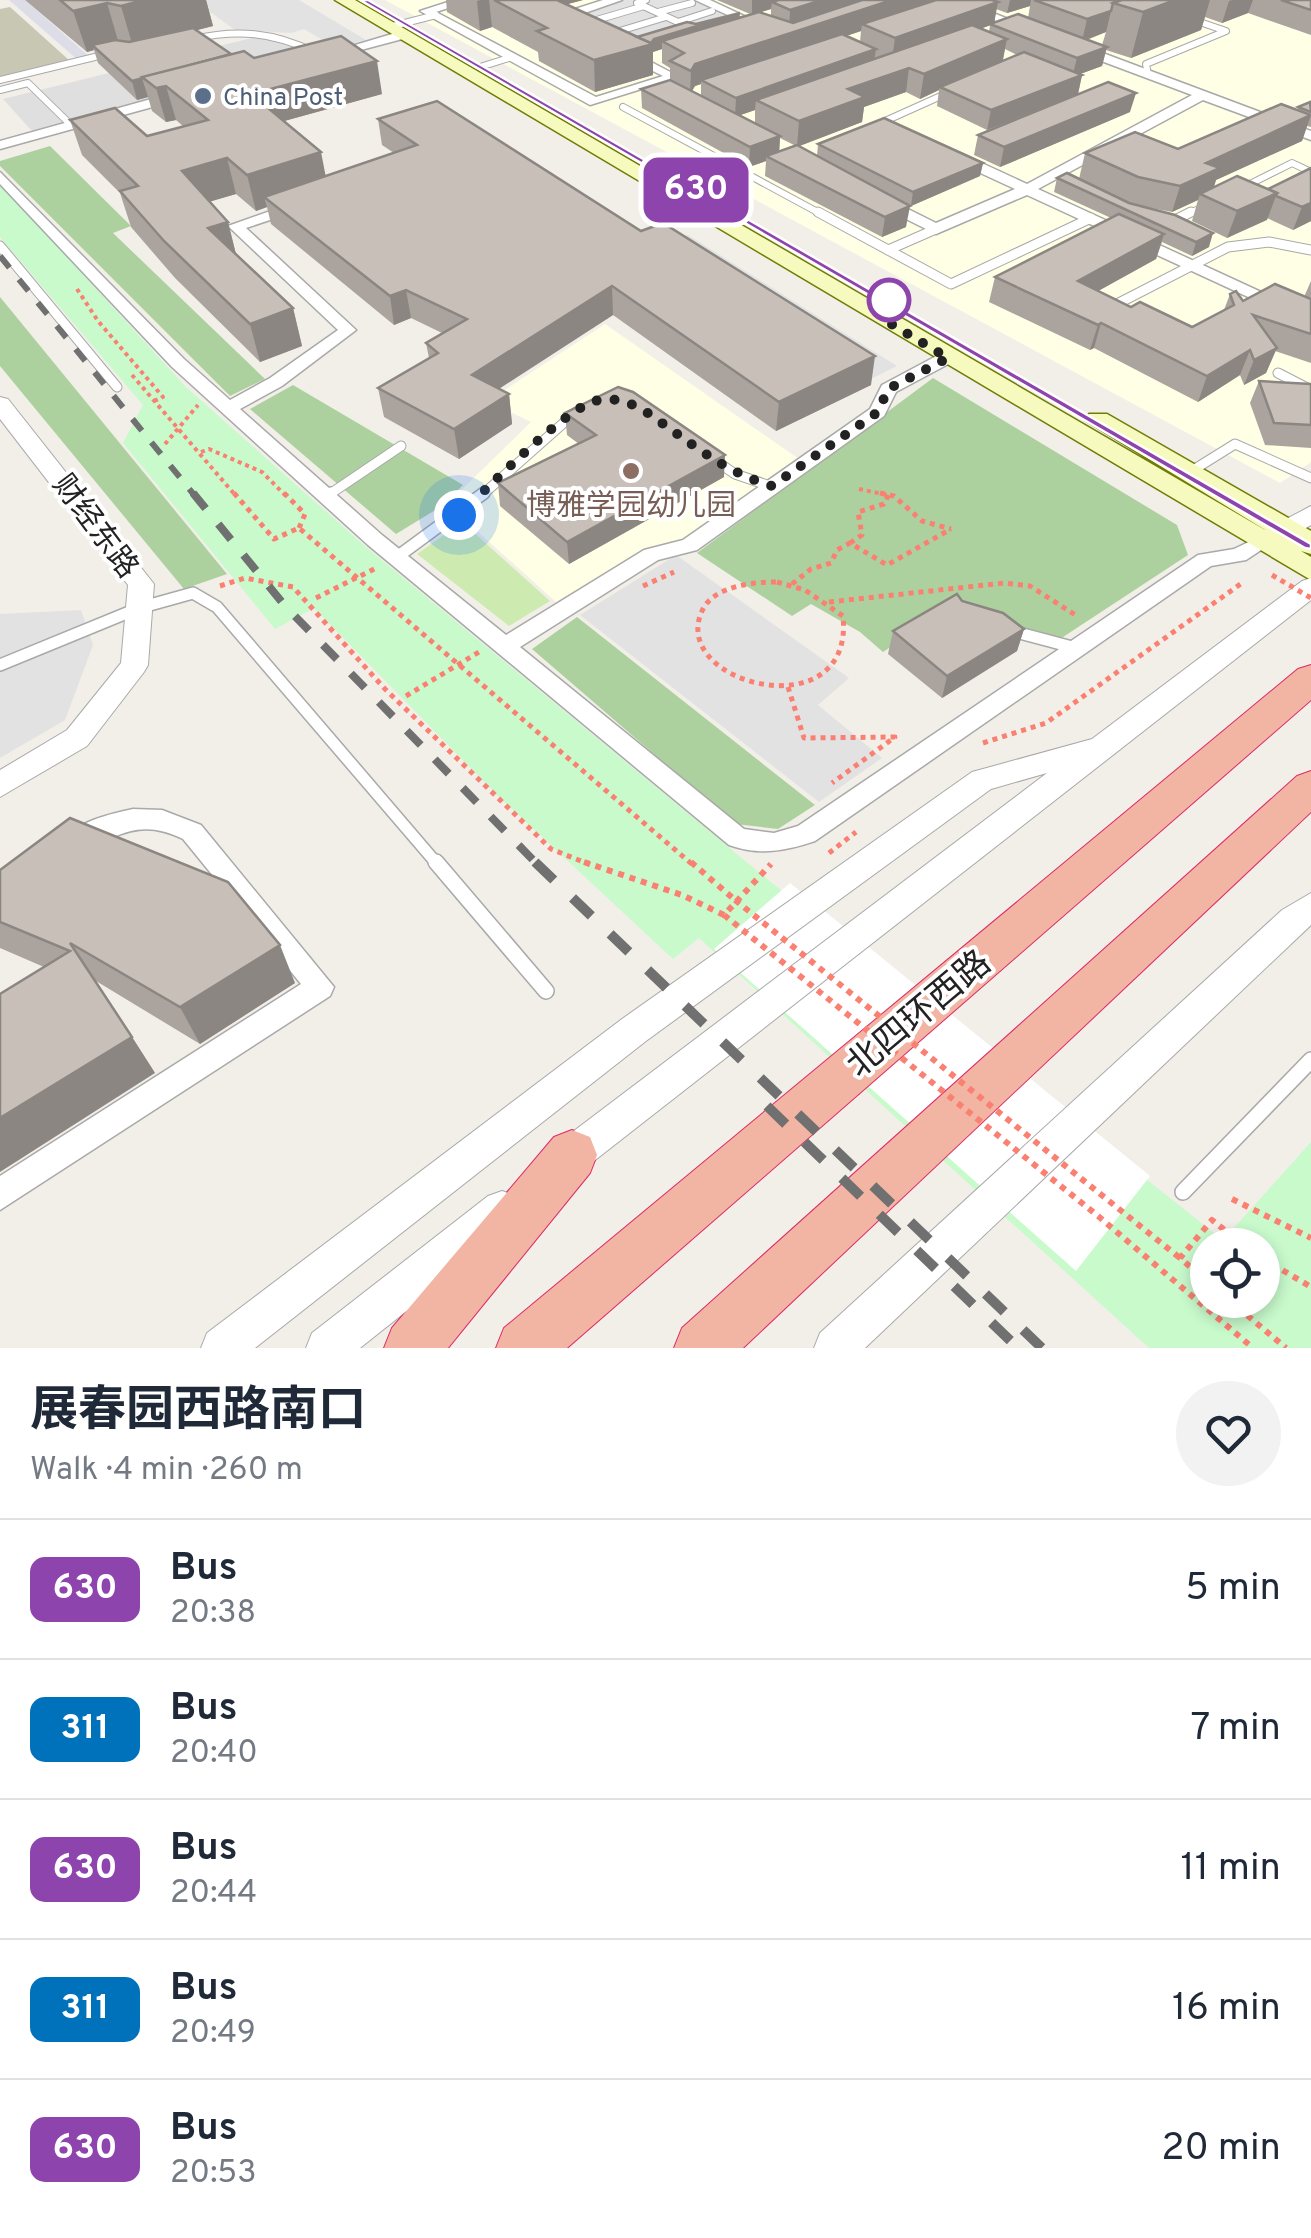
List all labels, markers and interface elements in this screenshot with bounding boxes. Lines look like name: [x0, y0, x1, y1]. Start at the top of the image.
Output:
place label: China Post: [223, 83, 343, 115]
marker: China Post: [192, 85, 214, 107]
line badge: 630: [638, 158, 754, 222]
text: 630: [664, 168, 728, 212]
unlabelled marker: [868, 279, 910, 321]
marker: 博雅学园幼儿园: [620, 460, 642, 482]
street label: 财经东路: [43, 468, 145, 587]
place label: 博雅学园幼儿园: [526, 489, 736, 526]
your location: [434, 490, 484, 540]
street label: 北四环西路: [839, 942, 1001, 1088]
map controls: [1190, 1228, 1280, 1318]
button: locate: [1190, 1228, 1280, 1318]
button: heart: [1176, 1381, 1281, 1486]
text: 展春园西路南口: [30, 1383, 366, 1443]
text: Walk · 4 min · 260 m: [30, 1451, 303, 1491]
text: Bus: [170, 1545, 237, 1594]
text: 5 min: [1185, 1565, 1281, 1614]
text: 630: [53, 1567, 117, 1611]
text: 20:38: [170, 1594, 256, 1634]
text: Bus: [170, 1685, 237, 1734]
text: 7 min: [1191, 1705, 1281, 1754]
text: 311: [61, 1707, 109, 1751]
text: 20:40: [170, 1734, 258, 1774]
text: Bus: [170, 1825, 237, 1874]
text: 11 min: [1180, 1845, 1281, 1894]
text: 630: [53, 1847, 117, 1891]
text: 20:44: [170, 1874, 257, 1914]
text: Bus: [170, 1965, 237, 2014]
text: 16 min: [1172, 1985, 1281, 2034]
text: 311: [61, 1987, 109, 2031]
text: 20:49: [170, 2014, 256, 2054]
text: Bus: [170, 2105, 237, 2154]
text: 20 min: [1161, 2125, 1281, 2174]
text: 630: [53, 2127, 117, 2171]
text: 20:53: [170, 2154, 256, 2194]

